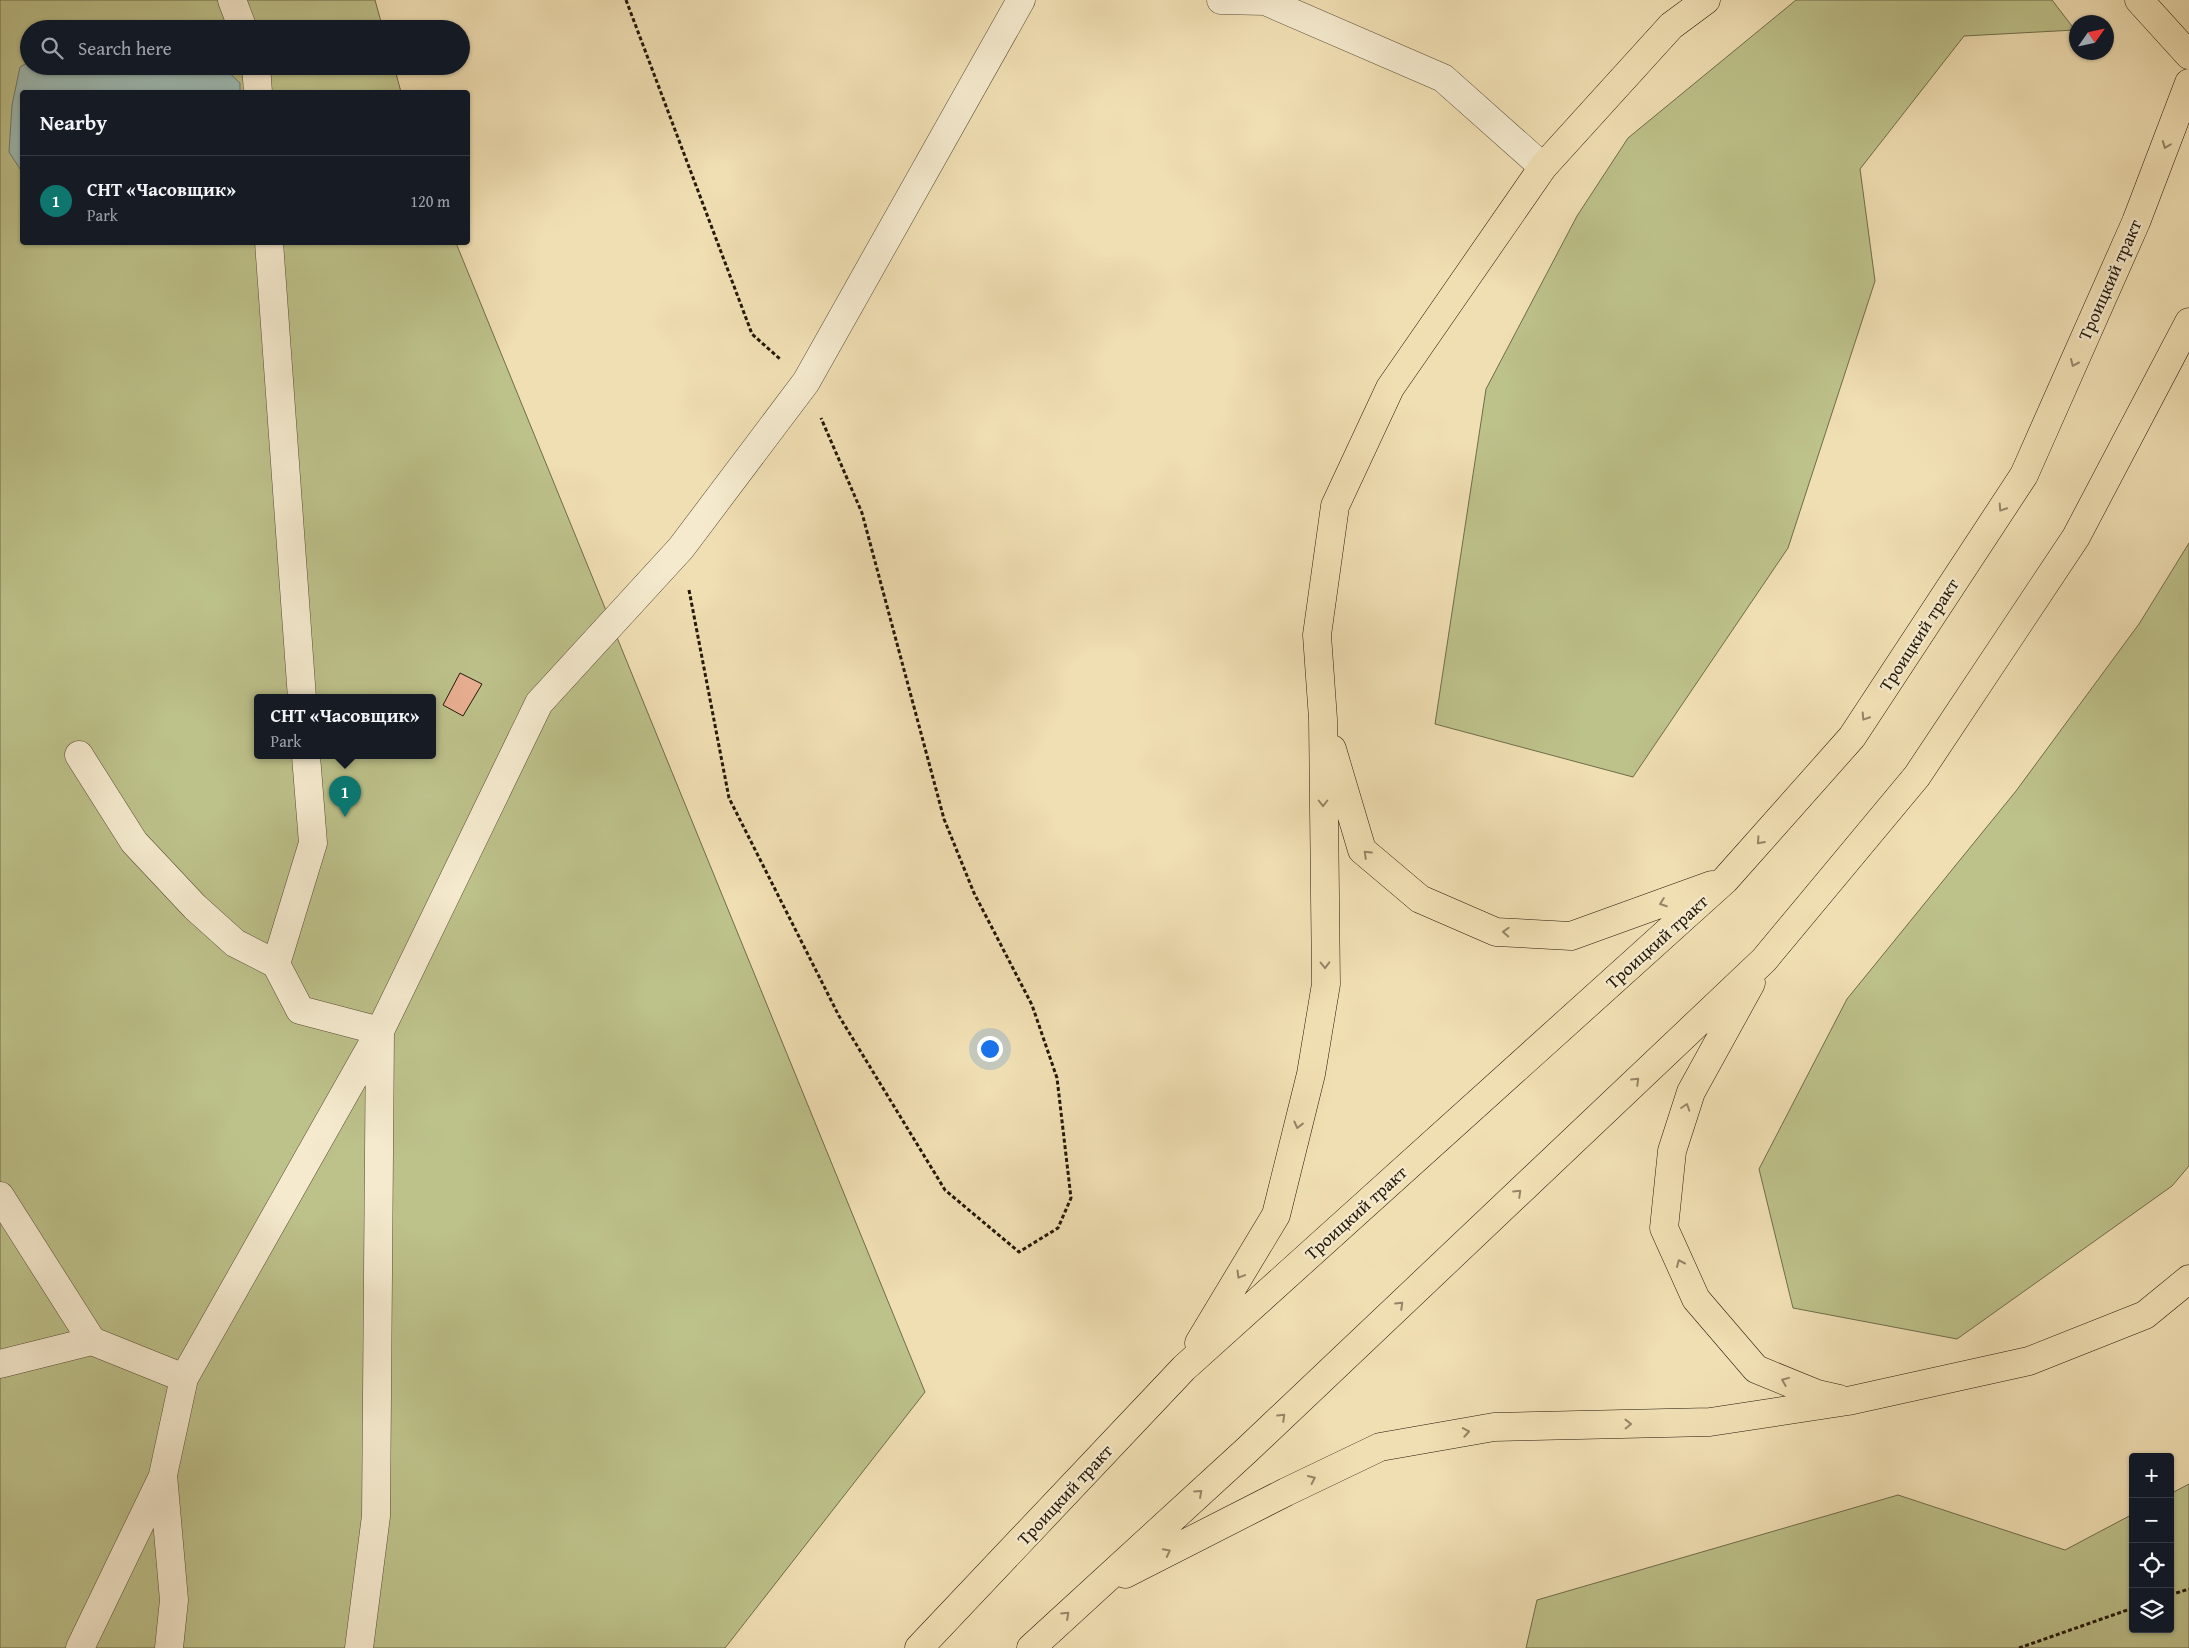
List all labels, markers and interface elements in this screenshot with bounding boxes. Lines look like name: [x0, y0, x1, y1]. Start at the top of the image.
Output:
north arrow: [2069, 15, 2114, 60]
search box: [20, 20, 470, 75]
icon: search: [38, 34, 66, 62]
text: Search here: [78, 34, 172, 62]
text: Nearby: [40, 107, 107, 138]
one-way arrow: [2161, 140, 2172, 149]
text: СНТ «Часовщик»: [87, 175, 236, 203]
text: 1: [52, 189, 60, 213]
text: 120 m: [410, 189, 450, 213]
text: Park: [87, 203, 118, 227]
street label: Троицкий тракт: [2071, 215, 2148, 345]
one-way arrow: [2070, 358, 2080, 367]
one-way arrow: [1999, 503, 2009, 512]
street label: Троицкий тракт: [1872, 573, 1965, 697]
popup: [254, 694, 436, 759]
text: СНТ «Часовщик»: [271, 701, 419, 729]
one-way arrow: [1862, 712, 1872, 721]
text: Park: [271, 729, 301, 753]
pin: 1: [329, 776, 361, 817]
one-way arrow: [1318, 799, 1328, 807]
one-way arrow: [1757, 835, 1766, 844]
one-way arrow: [1364, 851, 1373, 860]
street label: Троицкий тракт: [1599, 888, 1714, 995]
one-way arrow: [1659, 897, 1667, 907]
one-way arrow: [1502, 927, 1510, 938]
one-way arrow: [1320, 962, 1330, 969]
your location: [977, 1036, 1003, 1062]
one-way arrow: [1630, 1078, 1639, 1087]
one-way arrow: [1681, 1103, 1691, 1111]
one-way arrow: [1293, 1120, 1304, 1129]
street label: Троицкий тракт: [1298, 1159, 1413, 1266]
one-way arrow: [1512, 1190, 1521, 1199]
one-way arrow: [1676, 1259, 1686, 1268]
one-way arrow: [1237, 1269, 1247, 1278]
one-way arrow: [1394, 1302, 1403, 1311]
one-way arrow: [1781, 1376, 1790, 1387]
one-way arrow: [1276, 1414, 1285, 1423]
one-way arrow: [1625, 1419, 1633, 1429]
one-way arrow: [1462, 1427, 1471, 1437]
street label: Троицкий тракт: [1010, 1438, 1119, 1551]
map controls: [2129, 1453, 2174, 1633]
button: +: [2129, 1453, 2174, 1498]
one-way arrow: [1307, 1475, 1316, 1485]
one-way arrow: [1194, 1490, 1203, 1499]
button: −: [2129, 1498, 2174, 1543]
button: locate: [2129, 1543, 2174, 1588]
one-way arrow: [1162, 1548, 1171, 1558]
button: layers: [2129, 1588, 2174, 1633]
one-way arrow: [1061, 1612, 1070, 1621]

